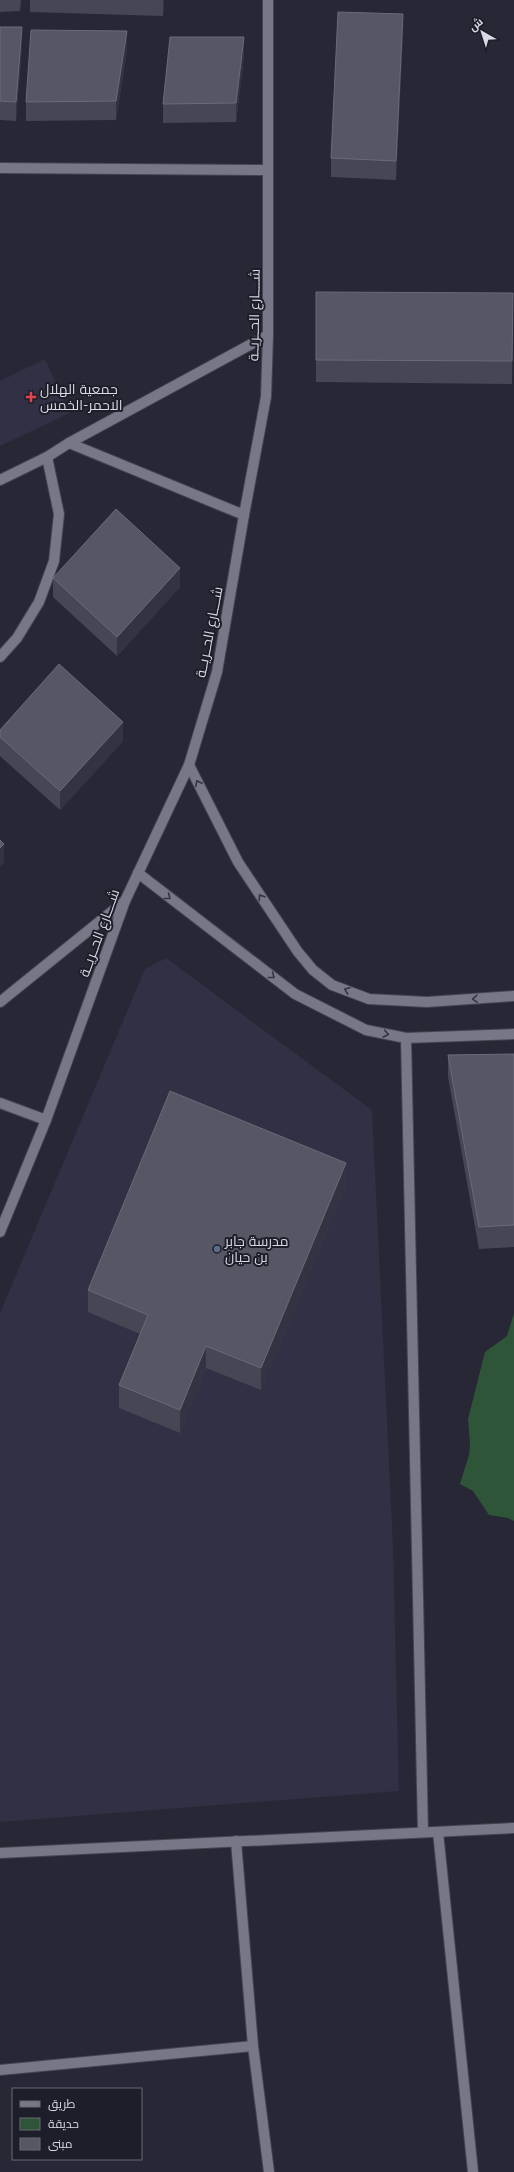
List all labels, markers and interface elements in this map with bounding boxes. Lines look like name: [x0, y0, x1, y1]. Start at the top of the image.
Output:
north arrow: [462, 12, 502, 52]
text: ش: [466, 14, 486, 34]
street label: شــــارع الحــريــة: [244, 269, 264, 361]
place label: جمعية الهلال الاحمر-الخمس: [40, 380, 123, 414]
marker: جمعية الهلال الاحمر-الخمس: [25, 391, 37, 403]
street label: شــــارع الحــريــة: [191, 585, 227, 679]
one-way arrow: [195, 780, 203, 788]
street label: شــــارع الحــريــة: [75, 887, 123, 979]
one-way arrow: [164, 892, 171, 899]
one-way arrow: [259, 894, 266, 901]
one-way arrow: [267, 971, 274, 978]
one-way arrow: [343, 987, 350, 995]
one-way arrow: [472, 994, 478, 1003]
one-way arrow: [383, 1030, 389, 1038]
place label: مدرسة جابر بن حيان: [224, 1232, 289, 1266]
marker: مدرسة جابر بن حيان: [212, 1244, 222, 1254]
legend: [12, 2088, 142, 2160]
text: طريق: [48, 2096, 76, 2111]
text: حديقة: [48, 2116, 79, 2131]
text: مبنى: [48, 2136, 73, 2151]

